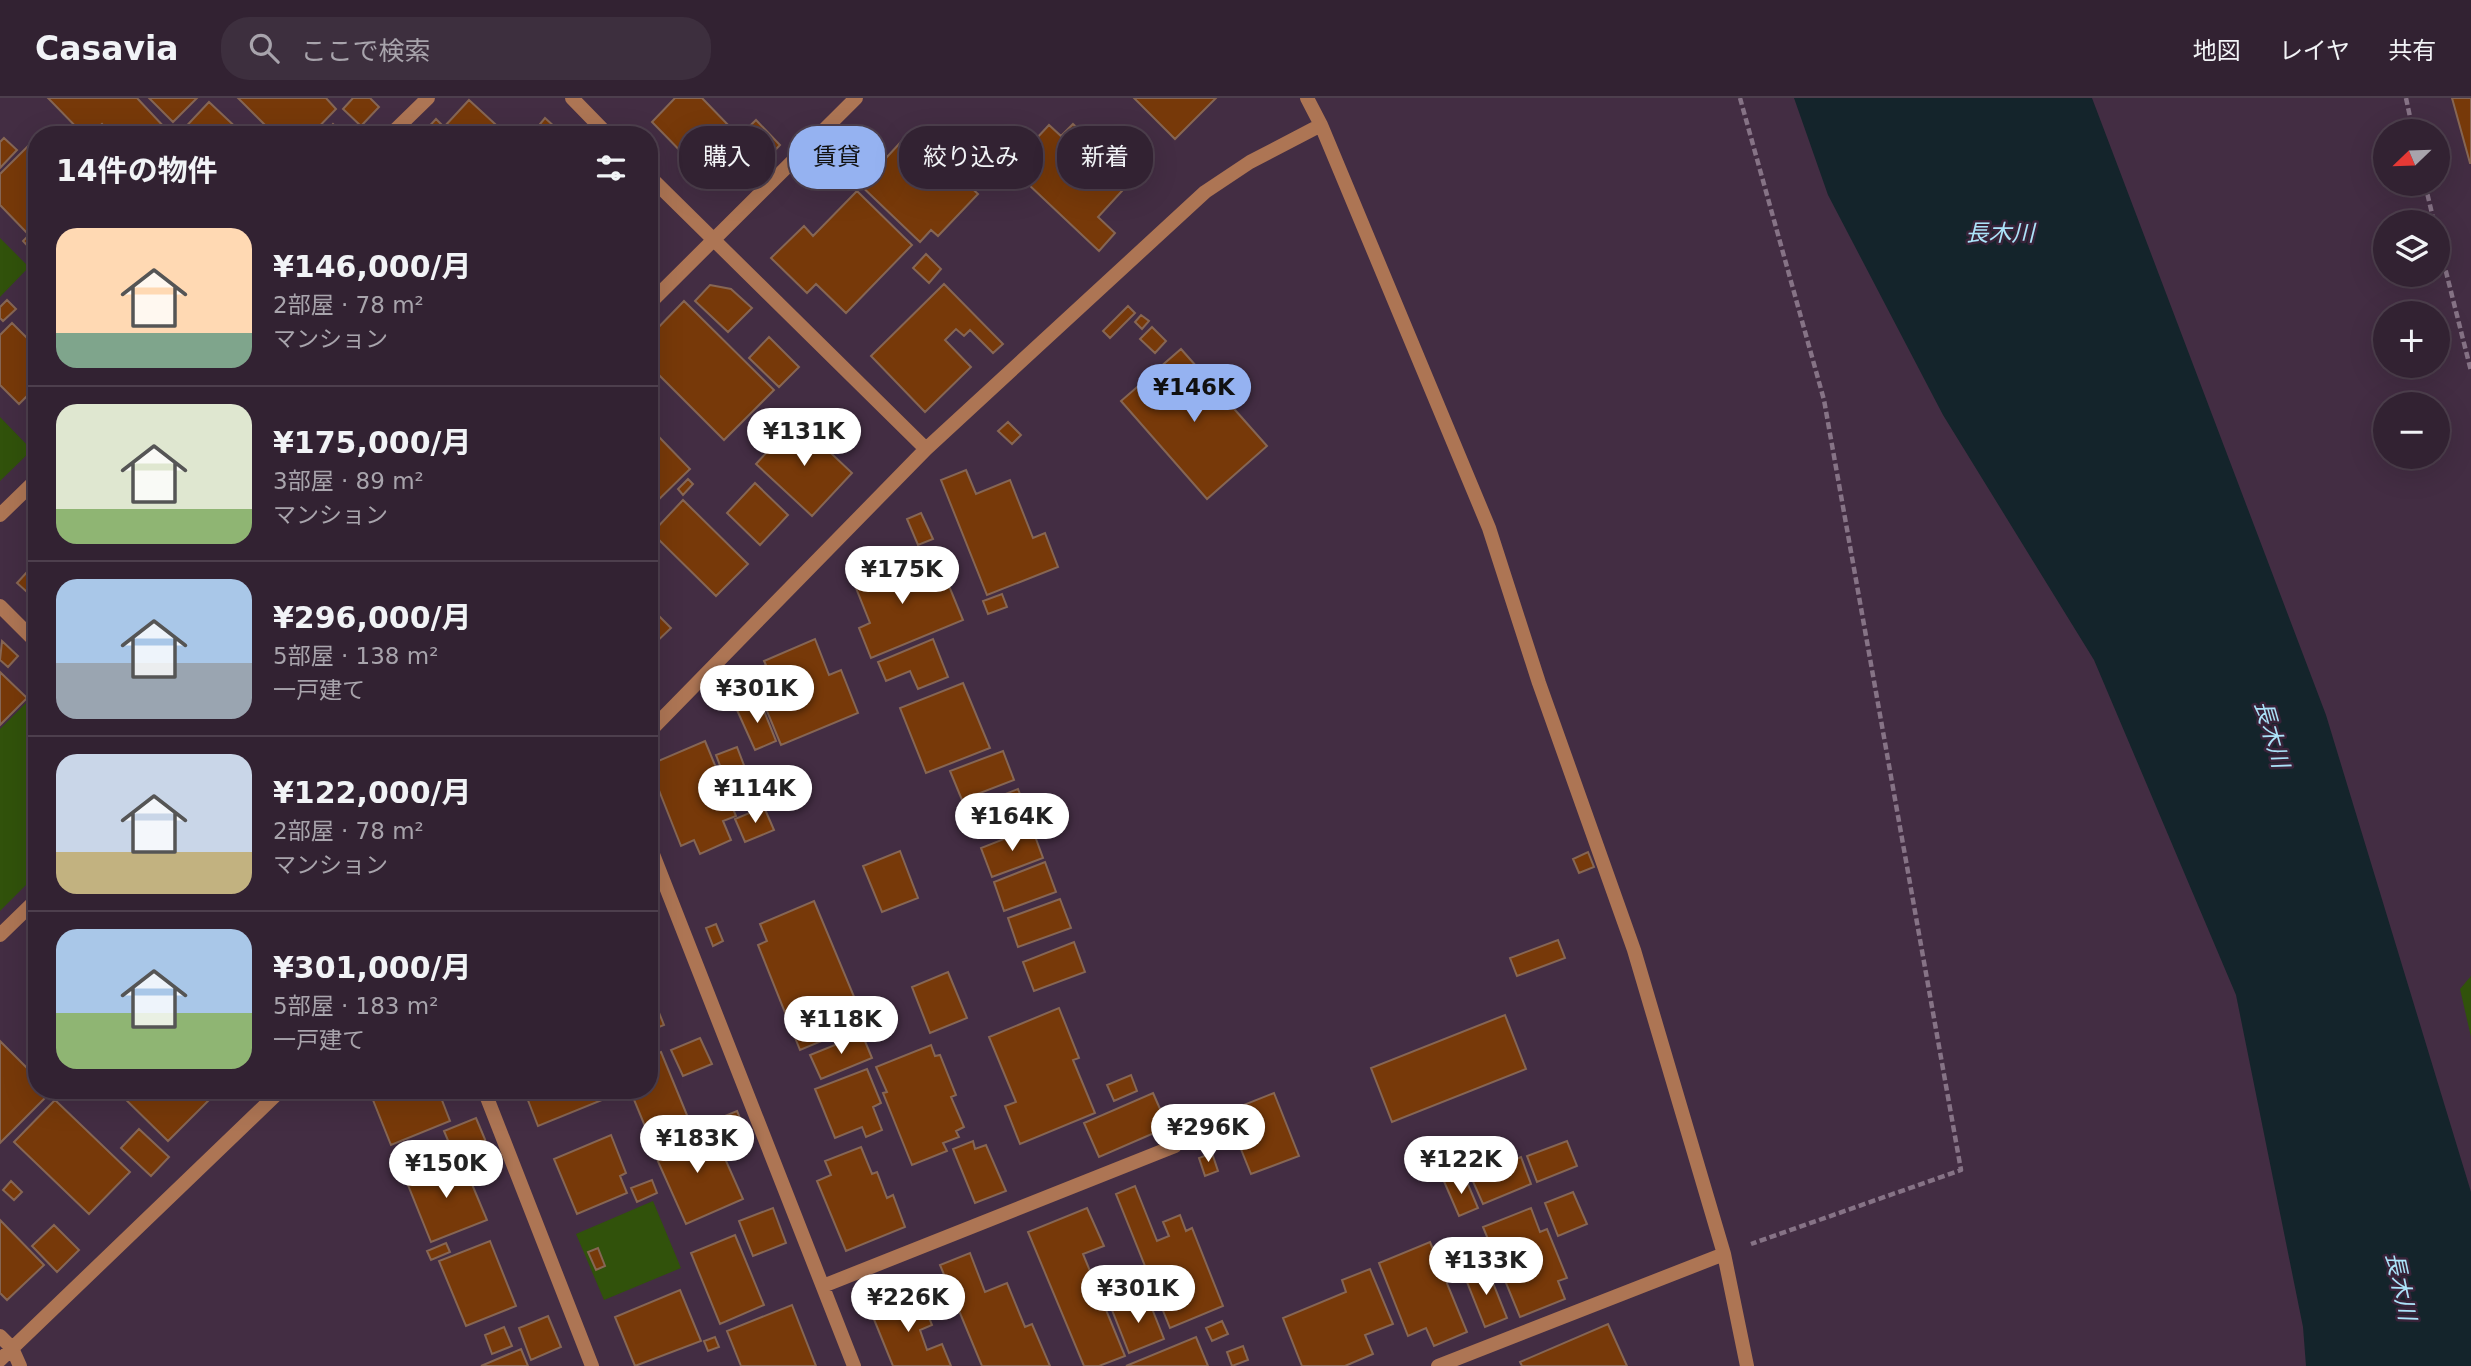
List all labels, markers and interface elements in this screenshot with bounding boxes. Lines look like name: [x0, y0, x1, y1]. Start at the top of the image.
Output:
search box: [221, 17, 711, 80]
text: Casavia: [35, 29, 179, 68]
icon: search: [245, 29, 283, 67]
text: ここで検索: [301, 36, 431, 66]
text: 地図: [2193, 37, 2241, 65]
text: レイヤ: [2279, 37, 2350, 65]
text: 共有: [2388, 37, 2436, 65]
north arrow: [2373, 119, 2450, 196]
map controls: [2373, 119, 2450, 469]
chip: 購入: [679, 126, 775, 189]
chip: 賃貸: [789, 126, 885, 189]
chip: 絞り込み: [899, 126, 1043, 189]
chip: 新着: [1057, 126, 1153, 189]
icon: filters: [592, 149, 630, 187]
text: 14件の物件: [56, 153, 218, 188]
button: layers: [2373, 210, 2450, 287]
water label: 長木川: [1966, 220, 2038, 246]
text: ¥146,000/月: [273, 249, 471, 284]
icon: home: [112, 256, 196, 340]
text: 2部屋 · 78 m²: [273, 292, 424, 318]
button: +: [2373, 301, 2450, 378]
text: マンション: [273, 326, 388, 352]
pin: ¥146K: [1145, 364, 1243, 424]
text: ¥146K: [1153, 374, 1235, 400]
button: −: [2373, 392, 2450, 469]
pin: ¥131K: [755, 408, 853, 468]
text: ¥131K: [763, 418, 845, 444]
text: ¥175,000/月: [273, 425, 471, 460]
icon: home: [112, 432, 196, 516]
text: 3部屋 · 89 m²: [273, 468, 424, 494]
text: マンション: [273, 502, 388, 528]
pin: ¥175K: [853, 546, 951, 606]
text: ¥175K: [861, 556, 943, 582]
text: ¥296,000/月: [273, 600, 471, 635]
icon: home: [112, 607, 196, 691]
text: 5部屋 · 138 m²: [273, 643, 438, 669]
pin: ¥301K: [708, 666, 806, 725]
text: ¥301K: [716, 675, 798, 701]
text: 一戸建て: [273, 677, 365, 703]
water label: 長木川: [2250, 697, 2295, 774]
pin: ¥114K: [706, 766, 804, 825]
text: ¥122,000/月: [273, 775, 471, 810]
text: ¥114K: [714, 775, 796, 801]
icon: home: [112, 782, 196, 866]
pin: ¥164K: [963, 794, 1061, 853]
text: ¥164K: [971, 803, 1053, 829]
text: 2部屋 · 78 m²: [273, 818, 424, 844]
text: マンション: [273, 852, 388, 878]
text: ¥301,000/月: [273, 950, 471, 985]
icon: home: [112, 957, 196, 1041]
text: 5部屋 · 183 m²: [273, 993, 438, 1019]
pin: ¥118K: [792, 996, 890, 1056]
text: ¥118K: [800, 1006, 882, 1032]
text: 一戸建て: [273, 1027, 365, 1053]
pin: ¥296K: [1159, 1104, 1257, 1164]
text: ¥296K: [1167, 1114, 1249, 1140]
pin: ¥183K: [648, 1116, 746, 1175]
text: ¥183K: [656, 1125, 738, 1151]
pin: ¥122K: [1412, 1136, 1510, 1196]
pin: ¥150K: [397, 1140, 495, 1200]
text: ¥122K: [1420, 1146, 1502, 1172]
text: ¥150K: [405, 1150, 487, 1176]
pin: ¥133K: [1437, 1238, 1535, 1297]
text: ¥133K: [1445, 1247, 1527, 1273]
water label: 長木川: [2381, 1250, 2422, 1325]
pin: ¥301K: [1089, 1266, 1187, 1325]
pin: ¥226K: [859, 1274, 957, 1334]
text: ¥301K: [1097, 1275, 1179, 1301]
text: ¥226K: [867, 1284, 949, 1310]

